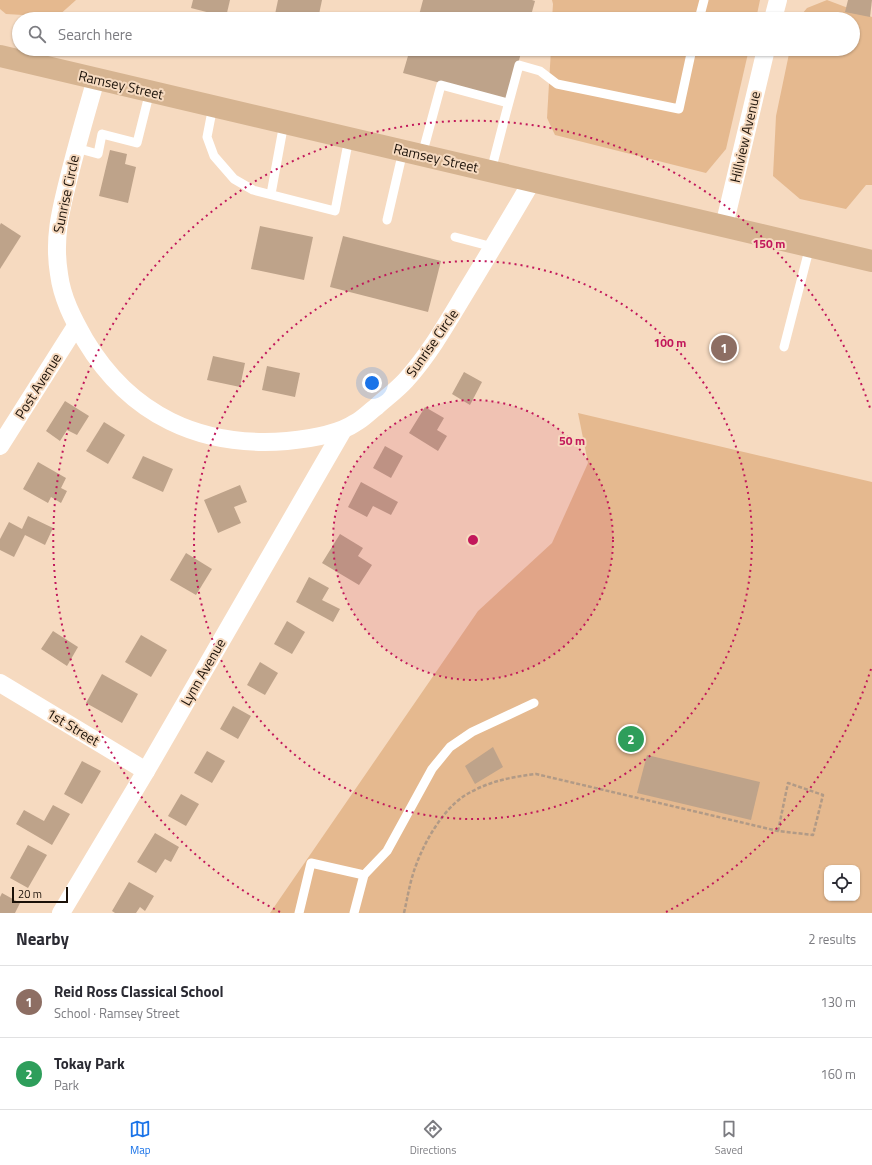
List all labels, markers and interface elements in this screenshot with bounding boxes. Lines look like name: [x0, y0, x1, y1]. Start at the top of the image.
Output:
search box: [12, 12, 860, 56]
icon: search: [26, 23, 48, 45]
text: Search here: [58, 23, 132, 46]
street label: Ramsey Street: [76, 65, 166, 105]
street label: Hillview Avenue: [724, 89, 765, 185]
street label: Ramsey Street: [391, 138, 481, 178]
street label: Sunrise Circle: [47, 153, 84, 235]
text: 150 m: [753, 234, 785, 253]
street label: Sunrise Circle: [400, 304, 463, 381]
text: 100 m: [654, 333, 686, 352]
pin: 1: [711, 333, 737, 363]
street label: Post Avenue: [9, 349, 66, 423]
your location: [362, 373, 382, 393]
text: 50 m: [559, 431, 585, 450]
centre of rings: [466, 533, 480, 547]
street label: Lynn Avenue: [175, 634, 230, 709]
street label: 1st Street: [43, 703, 104, 751]
pin: 2: [618, 724, 644, 754]
map controls: [824, 865, 860, 901]
button: locate: [824, 865, 860, 901]
scale bar: [12, 885, 68, 904]
text: 20 m: [18, 886, 42, 902]
text: Nearby: [16, 926, 69, 952]
text: 2 results: [808, 929, 856, 949]
text: Reid Ross Classical School: [54, 980, 224, 1003]
text: 1: [25, 992, 33, 1012]
text: 130 m: [820, 992, 856, 1012]
text: School · Ramsey Street: [54, 1003, 180, 1023]
text: Tokay Park: [54, 1052, 125, 1075]
text: 2: [25, 1064, 33, 1084]
text: 160 m: [820, 1064, 856, 1084]
text: Park: [54, 1075, 79, 1095]
tab: Map: [129, 1118, 151, 1158]
tab: Directions: [410, 1118, 456, 1158]
tab: Saved: [715, 1118, 743, 1158]

